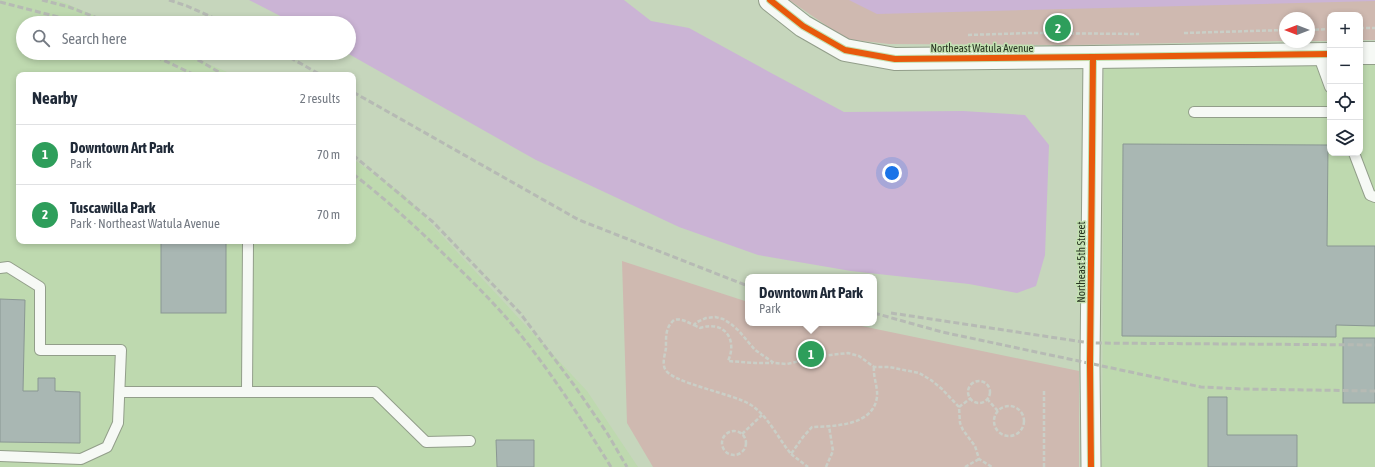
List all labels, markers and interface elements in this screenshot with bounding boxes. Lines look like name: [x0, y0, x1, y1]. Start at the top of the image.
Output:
north arrow: [1279, 12, 1315, 48]
map controls: [1327, 12, 1363, 156]
button: +: [1327, 12, 1363, 48]
pin: 2: [1045, 13, 1071, 43]
search box: [16, 16, 356, 60]
icon: search: [30, 27, 52, 49]
text: Search here: [62, 30, 127, 47]
street label: Northeast Watula Avenue: [930, 42, 1034, 54]
button: −: [1327, 48, 1363, 84]
button: locate: [1327, 84, 1363, 120]
text: Nearby: [32, 88, 78, 108]
text: 2 results: [300, 91, 340, 106]
button: layers: [1327, 120, 1363, 156]
text: Downtown Art Park: [70, 139, 174, 156]
text: 1: [42, 147, 48, 162]
text: 70 m: [317, 147, 340, 162]
text: Park: [70, 156, 92, 171]
your location: [882, 163, 902, 183]
text: Tuscawilla Park: [70, 199, 155, 216]
text: 2: [42, 207, 48, 222]
text: 70 m: [317, 207, 340, 222]
text: Park · Northeast Watula Avenue: [70, 216, 220, 231]
street label: Northeast 5th Street: [1075, 221, 1087, 303]
popup: [745, 274, 877, 326]
text: Downtown Art Park: [759, 284, 863, 301]
text: Park: [759, 301, 781, 316]
pin: 1: [798, 339, 824, 369]

